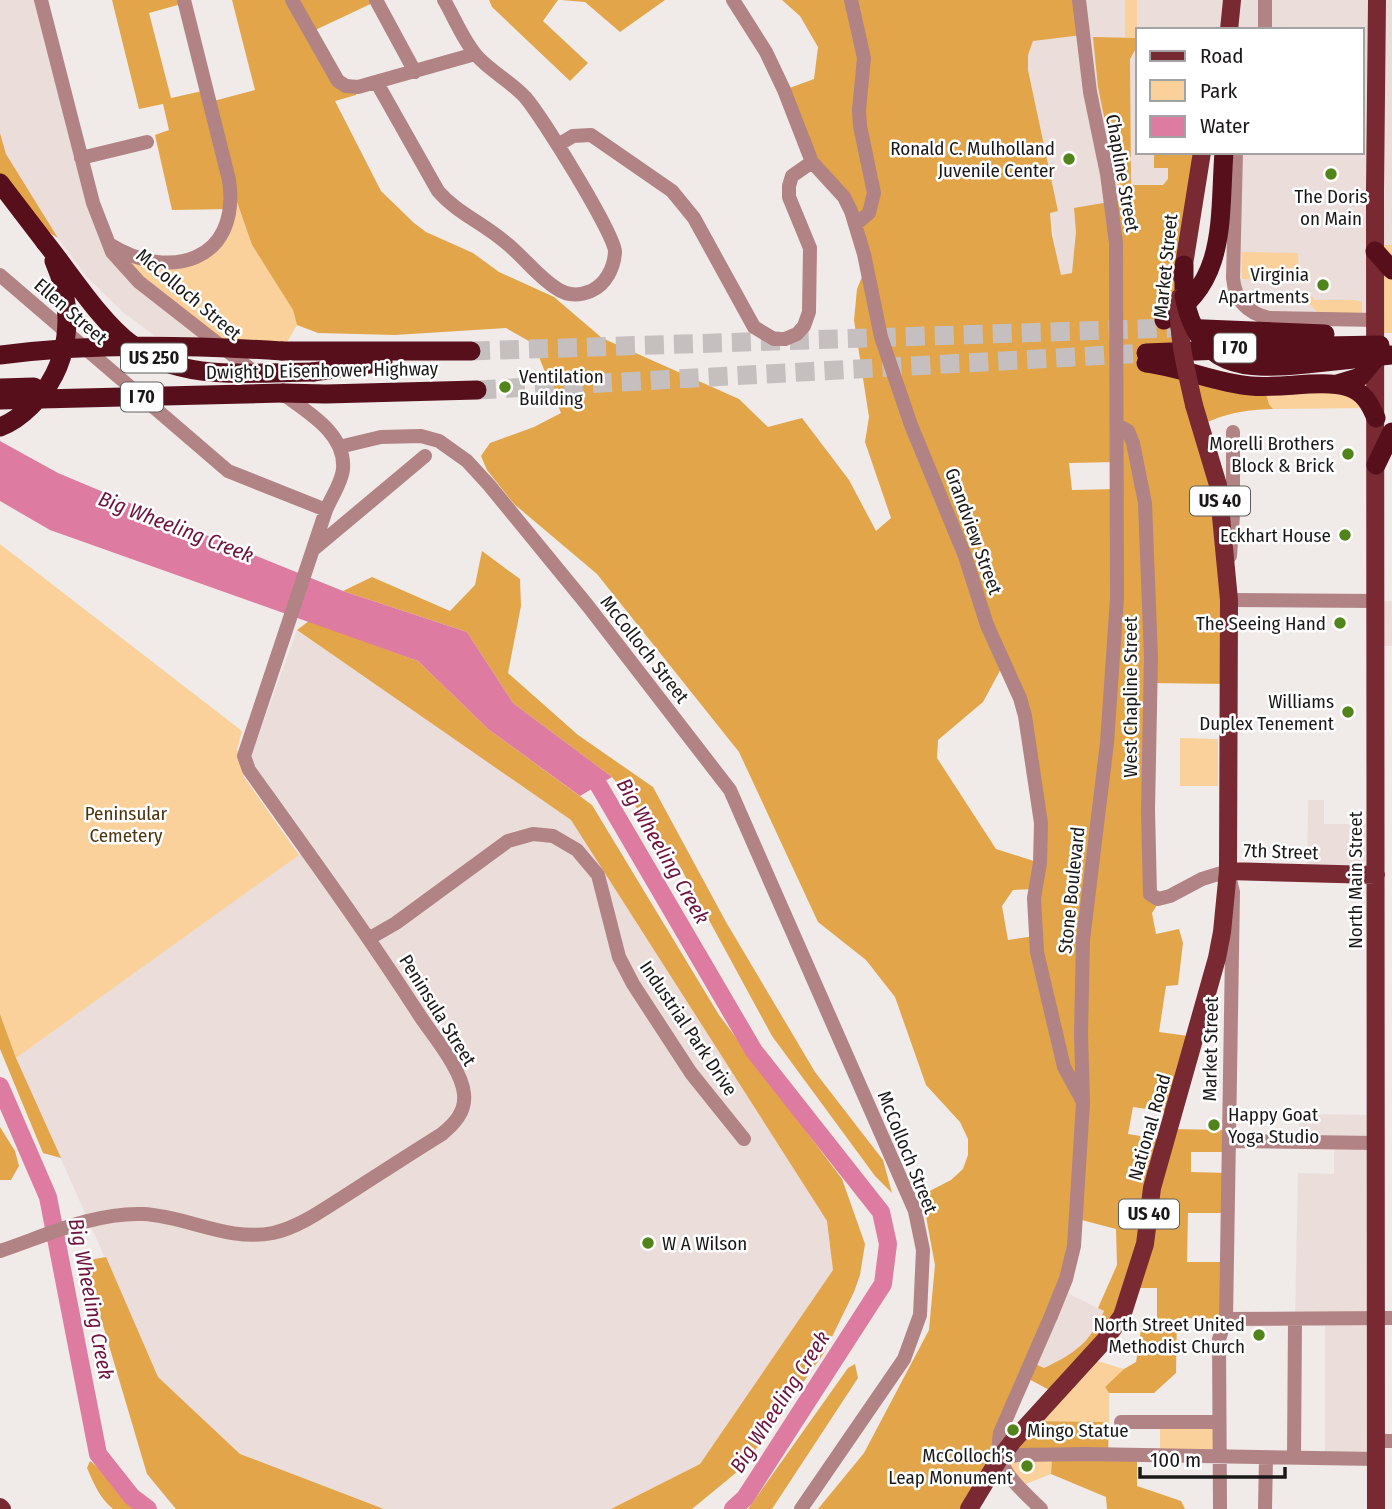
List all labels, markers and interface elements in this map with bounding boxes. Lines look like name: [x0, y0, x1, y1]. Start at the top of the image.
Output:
legend: [1136, 28, 1364, 154]
text: Road: [1200, 43, 1244, 69]
text: Park: [1200, 78, 1238, 104]
street label: Chapline Street: [1101, 112, 1144, 235]
text: Water: [1200, 113, 1250, 139]
place label: Ronald C. Mulholland Juvenile Center: [890, 137, 1055, 182]
marker: Ronald C. Mulholland Juvenile Center: [1061, 151, 1077, 167]
marker: The Doris on Main: [1323, 166, 1339, 182]
place label: The Doris on Main: [1294, 185, 1368, 230]
street label: Market Street: [1149, 212, 1182, 319]
street label: McColloch Street: [131, 244, 247, 346]
place label: Virginia Apartments: [1219, 263, 1309, 308]
street label: Ellen Street: [29, 273, 113, 350]
marker: Virginia Apartments: [1315, 277, 1331, 293]
road number: I 70: [1214, 334, 1256, 362]
road number: US 250: [121, 344, 187, 372]
street label: Dwight D Eisenhower Highway: [206, 357, 439, 384]
place label: Ventilation Building: [519, 365, 604, 410]
marker: Ventilation Building: [497, 379, 513, 395]
road number: I 70: [121, 382, 163, 412]
place label: Morelli Brothers Block & Brick: [1209, 432, 1334, 477]
marker: Morelli Brothers Block & Brick: [1340, 446, 1356, 462]
street label: Grandview Street: [940, 465, 1007, 598]
water label: Big Wheeling Creek: [95, 486, 257, 568]
road number: US 40: [1190, 486, 1250, 516]
place label: Eckhart House: [1220, 524, 1331, 547]
marker: Eckhart House: [1337, 527, 1353, 543]
street label: McColloch Street: [595, 591, 694, 708]
place label: The Seeing Hand: [1196, 612, 1326, 635]
street label: West Chapline Street: [1119, 615, 1142, 778]
marker: The Seeing Hand: [1332, 615, 1348, 631]
place label: Williams Duplex Tenement: [1199, 690, 1335, 735]
marker: Williams Duplex Tenement: [1340, 704, 1356, 720]
water label: Big Wheeling Creek: [611, 774, 715, 928]
park label: Peninsular Cemetery: [85, 802, 168, 847]
street label: North Main Street: [1344, 810, 1367, 949]
street label: Stone Boulevard: [1053, 825, 1090, 955]
street label: 7th Street: [1243, 839, 1320, 864]
street label: Peninsula Street: [394, 950, 481, 1071]
street label: Industrial Park Drive: [635, 956, 742, 1100]
street label: Market Street: [1198, 996, 1223, 1102]
street label: National Road: [1123, 1071, 1176, 1183]
street label: McColloch Street: [872, 1088, 943, 1218]
place label: Happy Goat Yoga Studio: [1228, 1103, 1319, 1148]
marker: Happy Goat Yoga Studio: [1206, 1117, 1222, 1133]
road number: US 40: [1119, 1199, 1179, 1228]
water label: Big Wheeling Creek: [63, 1216, 119, 1382]
place label: W A Wilson: [662, 1232, 747, 1255]
marker: W A Wilson: [640, 1235, 656, 1251]
place label: North Street United Methodist Church: [1093, 1313, 1245, 1358]
water label: Big Wheeling Creek: [725, 1326, 835, 1478]
marker: North Street United Methodist Church: [1251, 1327, 1267, 1343]
place label: Mingo Statue: [1027, 1419, 1129, 1442]
marker: Mingo Statue: [1005, 1422, 1021, 1438]
scale bar: [1140, 1436, 1285, 1480]
place label: McColloch’s Leap Monument: [888, 1444, 1014, 1489]
text: 100 m: [1150, 1447, 1201, 1473]
marker: McColloch’s Leap Monument: [1019, 1458, 1035, 1474]

